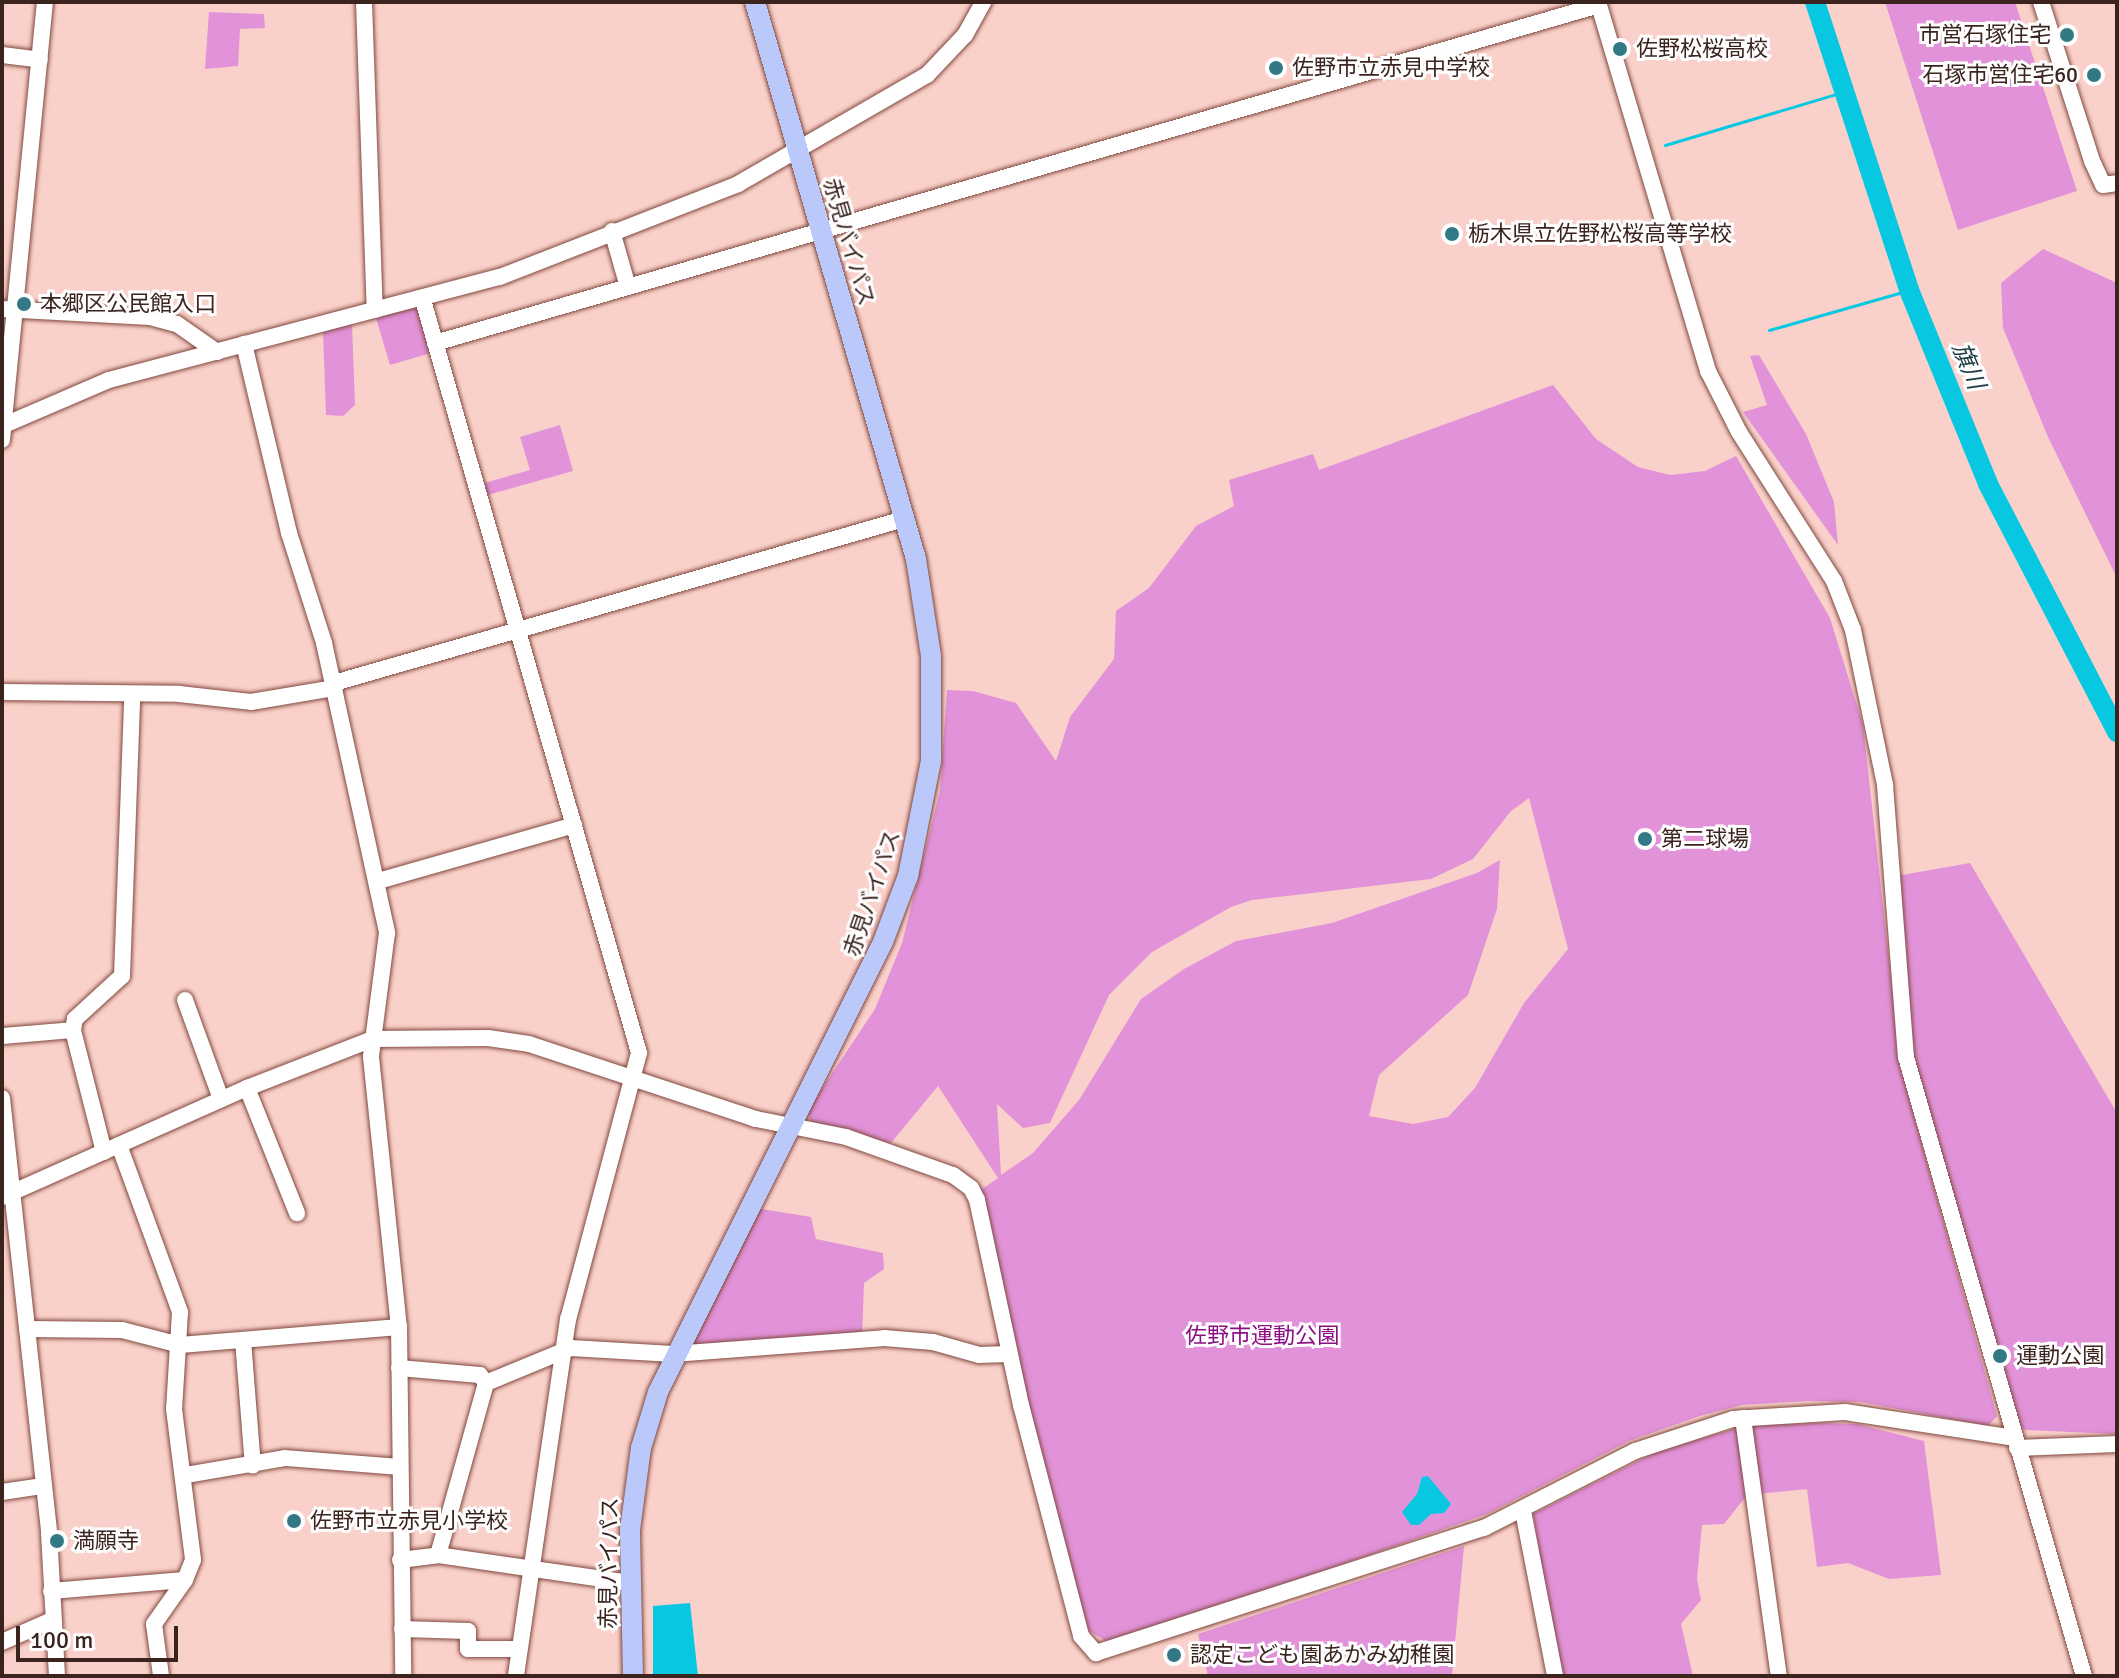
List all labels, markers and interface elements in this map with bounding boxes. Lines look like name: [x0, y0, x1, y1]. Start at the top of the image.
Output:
place label: 市営石塚住宅: [1919, 22, 2051, 48]
marker: 市営石塚住宅: [2058, 26, 2076, 44]
place label: 佐野松桜高校: [1636, 36, 1768, 62]
marker: 佐野松桜高校: [1611, 40, 1629, 58]
place label: 佐野市立赤見中学校: [1292, 55, 1490, 81]
marker: 佐野市立赤見中学校: [1267, 59, 1285, 77]
place label: 石塚市営住宅60: [1922, 62, 2078, 88]
marker: 石塚市営住宅60: [2085, 66, 2103, 84]
street label: 赤見バイパス: [818, 175, 880, 309]
place label: 栃木県立佐野松桜高等学校: [1468, 221, 1732, 247]
marker: 栃木県立佐野松桜高等学校: [1443, 225, 1461, 243]
place label: 本郷区公民館入口: [40, 291, 216, 317]
marker: 本郷区公民館入口: [15, 295, 33, 313]
water label: 旗川: [1946, 338, 1990, 394]
street label: 赤見バイパス: [838, 826, 906, 960]
place label: 第二球場: [1661, 826, 1749, 852]
marker: 第二球場: [1636, 830, 1654, 848]
park label: 佐野市運動公園: [1185, 1323, 1339, 1349]
place label: 運動公園: [2016, 1343, 2104, 1369]
marker: 運動公園: [1991, 1347, 2009, 1365]
street label: 赤見バイパス: [595, 1497, 623, 1629]
place label: 佐野市立赤見小学校: [310, 1508, 508, 1534]
marker: 佐野市立赤見小学校: [285, 1512, 303, 1530]
place label: 満願寺: [73, 1528, 139, 1554]
marker: 満願寺: [48, 1532, 66, 1550]
scale bar: [20, 1610, 182, 1660]
text: 100 m: [30, 1625, 93, 1655]
place label: 認定こども園あかみ幼稚園: [1190, 1642, 1454, 1668]
marker: 認定こども園あかみ幼稚園: [1165, 1646, 1183, 1664]

